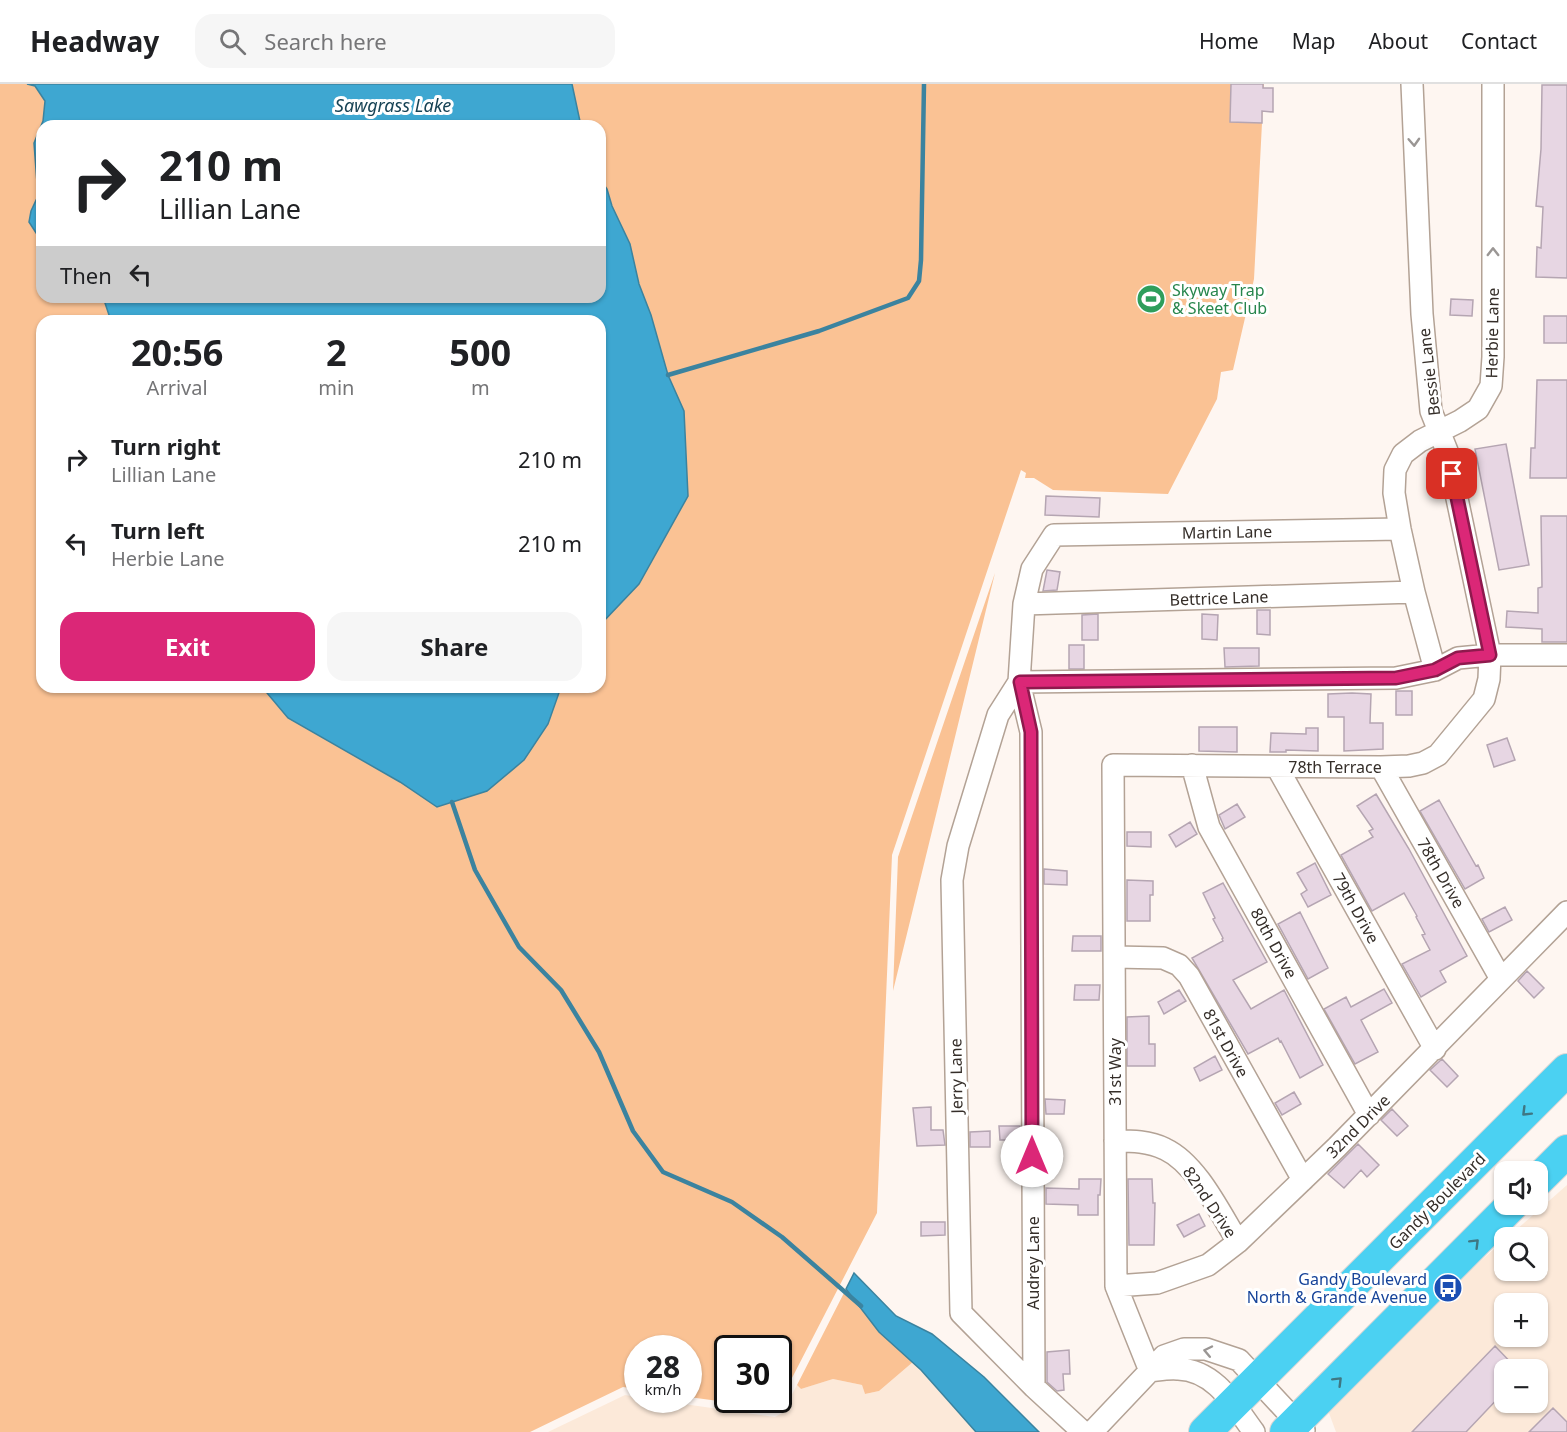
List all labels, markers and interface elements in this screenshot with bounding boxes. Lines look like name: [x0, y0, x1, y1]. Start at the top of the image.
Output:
search box: [195, 14, 615, 68]
text: Headway: [30, 22, 159, 60]
icon: search: [216, 25, 249, 58]
text: Search here: [264, 26, 387, 56]
text: Home: [1199, 27, 1259, 55]
text: Map: [1292, 27, 1335, 55]
text: About: [1368, 27, 1428, 55]
text: Contact: [1461, 27, 1537, 55]
water label: Sawgrass Lake: [335, 93, 451, 117]
text: 210 m: [159, 136, 283, 193]
one-way arrow: [1408, 138, 1421, 147]
icon: right: [60, 144, 138, 222]
text: Lillian Lane: [159, 190, 301, 227]
one-way arrow: [1487, 248, 1499, 257]
icon: left: [124, 258, 157, 291]
text: Then: [60, 260, 112, 290]
place label: Skyway Trap & Skeet Club: [1172, 279, 1267, 319]
sports icon: Skyway Trap & Skeet Club: [1135, 283, 1167, 315]
street label: Herbie Lane: [1480, 287, 1504, 379]
street label: Bessie Lane: [1413, 327, 1445, 417]
text: 20:56: [131, 328, 223, 377]
text: 2: [326, 328, 347, 377]
text: 500: [449, 328, 511, 377]
text: Arrival: [147, 374, 208, 401]
text: min: [318, 374, 354, 401]
text: m: [471, 374, 490, 401]
text: Turn right: [111, 431, 221, 461]
icon: right: [60, 443, 93, 476]
text: 210 m: [518, 444, 582, 474]
pin: [1426, 448, 1477, 499]
icon: arrive: [1435, 457, 1468, 490]
text: Lillian Lane: [111, 461, 216, 488]
text: Turn left: [111, 515, 205, 545]
street label: Martin Lane: [1182, 520, 1272, 544]
icon: left: [60, 527, 93, 560]
text: 210 m: [518, 528, 582, 558]
text: Herbie Lane: [111, 545, 225, 572]
street label: Bettrice Lane: [1169, 585, 1269, 611]
button: Exit: [60, 612, 315, 681]
button: Share: [327, 612, 582, 681]
street label: 78th Terrace: [1288, 756, 1382, 778]
street label: 78th Drive: [1412, 834, 1470, 912]
street label: 79th Drive: [1328, 869, 1384, 947]
street label: 80th Drive: [1246, 904, 1302, 982]
street label: 81st Drive: [1198, 1005, 1254, 1081]
street label: 31st Way: [1104, 1037, 1126, 1106]
street label: Jerry Lane: [944, 1038, 968, 1116]
street label: 32nd Drive: [1321, 1089, 1395, 1163]
one-way arrow: [1522, 1105, 1533, 1115]
position arrow: [1000, 1124, 1064, 1188]
street label: Gandy Boulevard: [1384, 1148, 1490, 1254]
map controls: [1494, 1161, 1548, 1413]
button: sound: [1494, 1161, 1548, 1215]
street label: 82nd Drive: [1178, 1162, 1242, 1242]
street label: Audrey Lane: [1022, 1216, 1044, 1310]
button: search: [1494, 1227, 1548, 1281]
one-way arrow: [1468, 1239, 1479, 1250]
place label: Gandy Boulevard North & Grande Avenue: [1247, 1268, 1427, 1308]
bus stop icon: Gandy Boulevard North & Grande Avenue: [1432, 1272, 1464, 1304]
button: +: [1494, 1293, 1548, 1347]
speed limit sign: 30: [714, 1335, 792, 1413]
one-way arrow: [1204, 1345, 1214, 1358]
text: 28: [646, 1346, 680, 1387]
button: −: [1494, 1359, 1548, 1413]
one-way arrow: [1330, 1377, 1341, 1388]
text: km/h: [645, 1379, 681, 1399]

